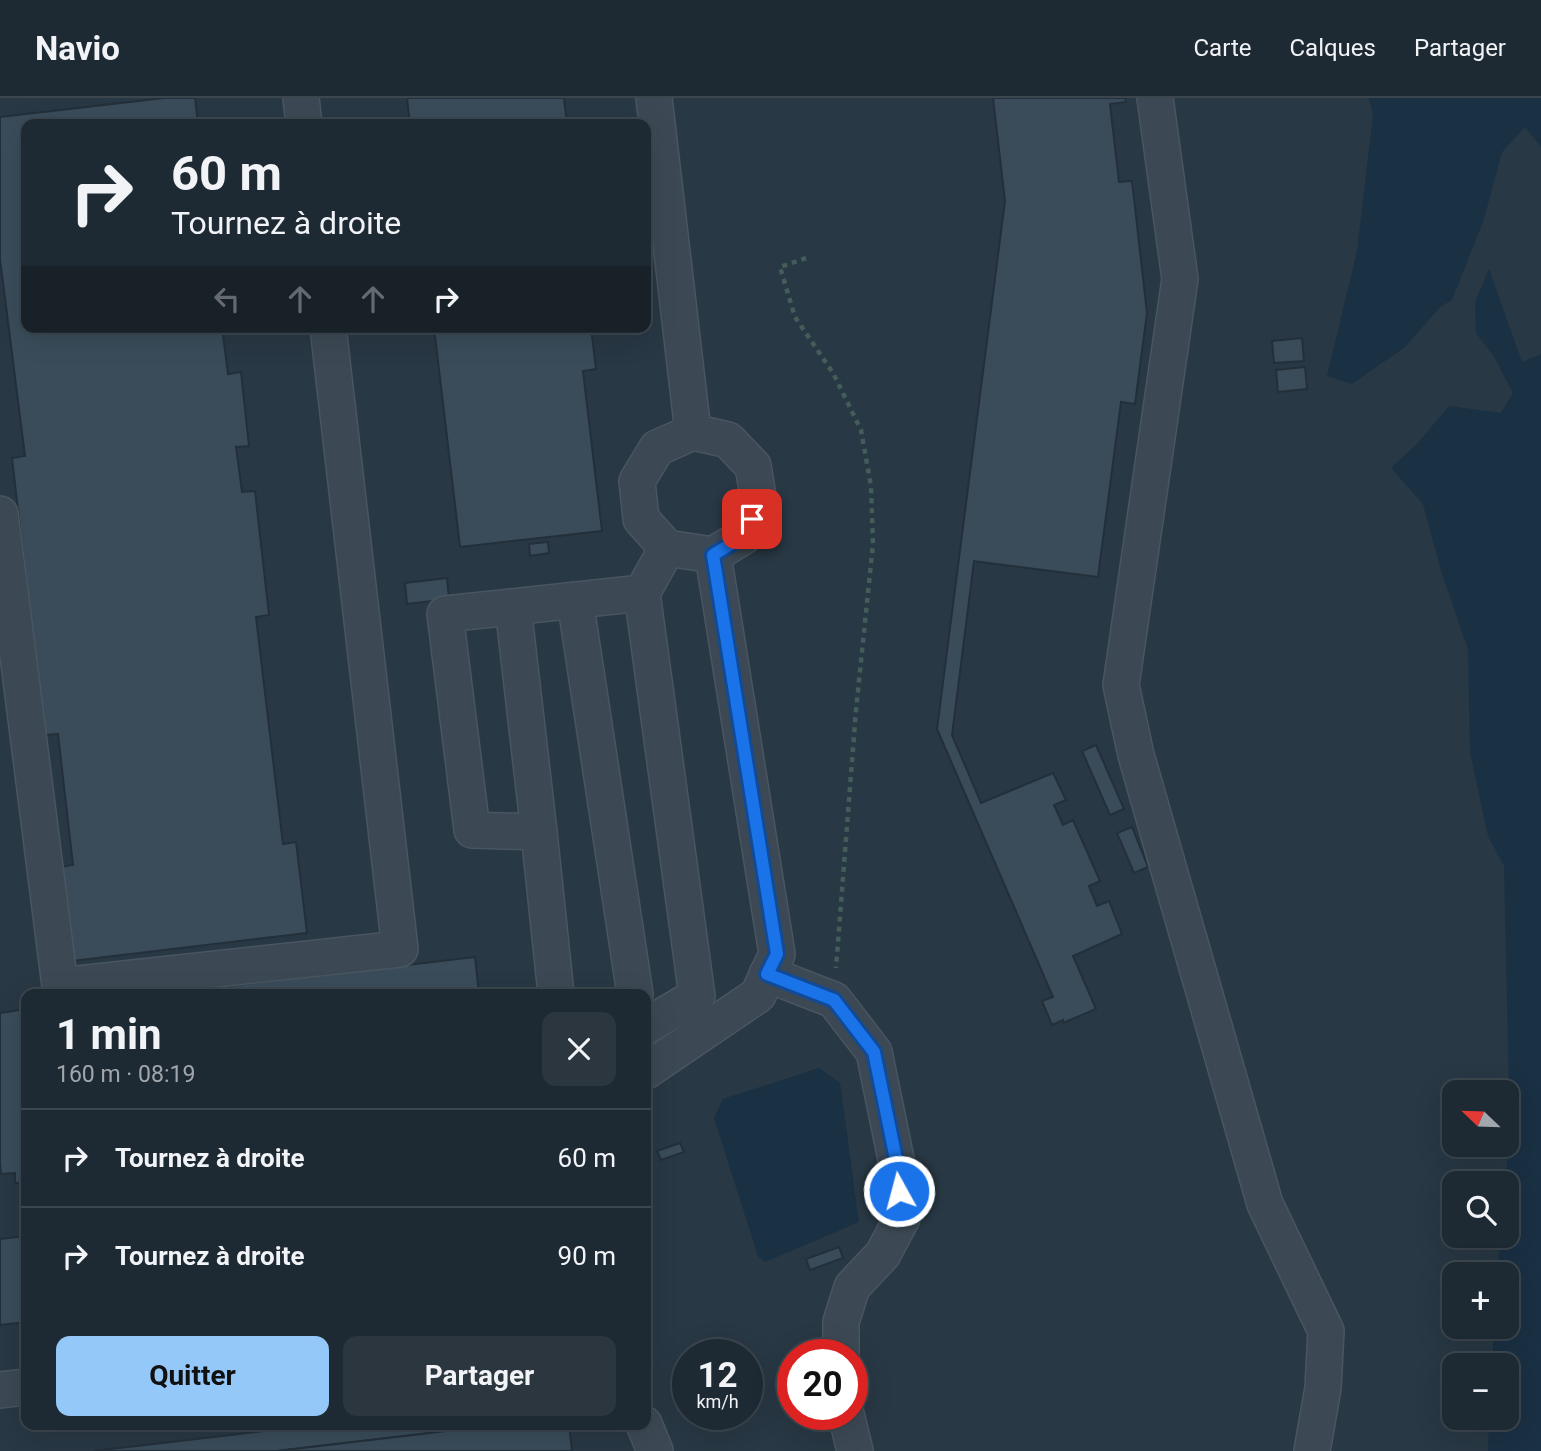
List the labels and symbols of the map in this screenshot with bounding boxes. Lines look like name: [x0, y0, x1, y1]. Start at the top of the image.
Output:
pin: [722, 489, 782, 549]
north arrow: [1442, 1080, 1519, 1157]
position arrow: [862, 1154, 936, 1228]
speed limit sign: 20: [777, 1339, 868, 1430]

